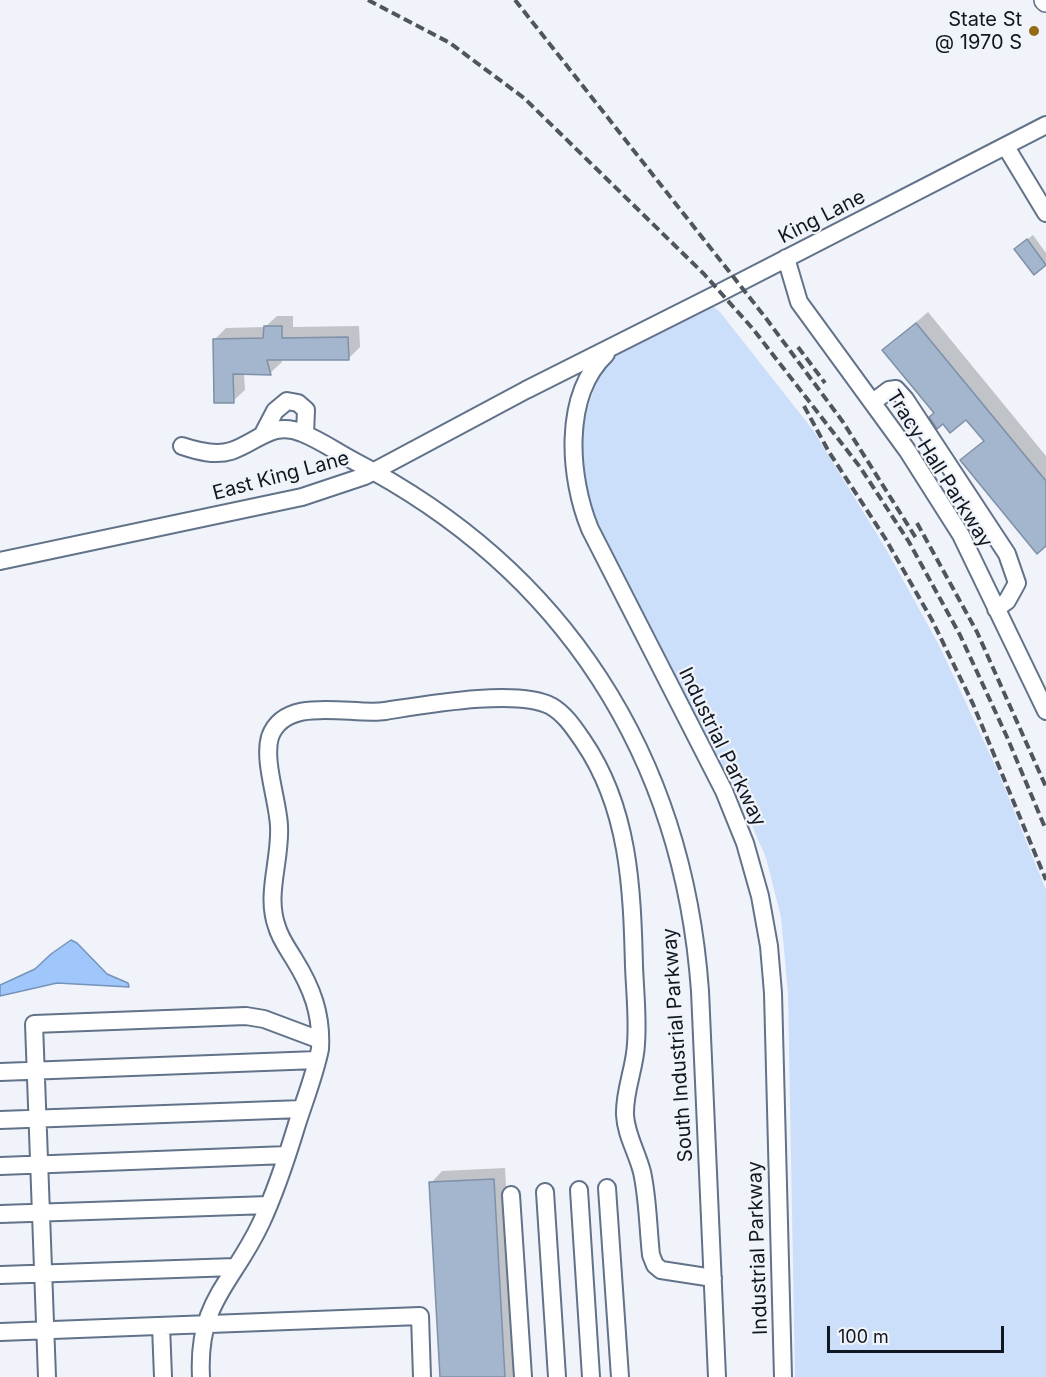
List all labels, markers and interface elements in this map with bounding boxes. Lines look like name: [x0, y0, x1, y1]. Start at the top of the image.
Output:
place label: State St @ 1970 S: [935, 8, 1022, 55]
marker: State St @ 1970 S: [1027, 24, 1041, 38]
street label: King Lane: [775, 185, 869, 249]
street label: Tracy Hall Parkway: [881, 386, 997, 552]
street label: East King Lane: [210, 446, 352, 506]
street label: Industrial Parkway: [673, 663, 771, 831]
street label: South Industrial Parkway: [658, 927, 698, 1163]
street label: Industrial Parkway: [743, 1161, 773, 1335]
scale bar: [830, 1314, 1007, 1352]
text: 100 m: [838, 1326, 889, 1347]

